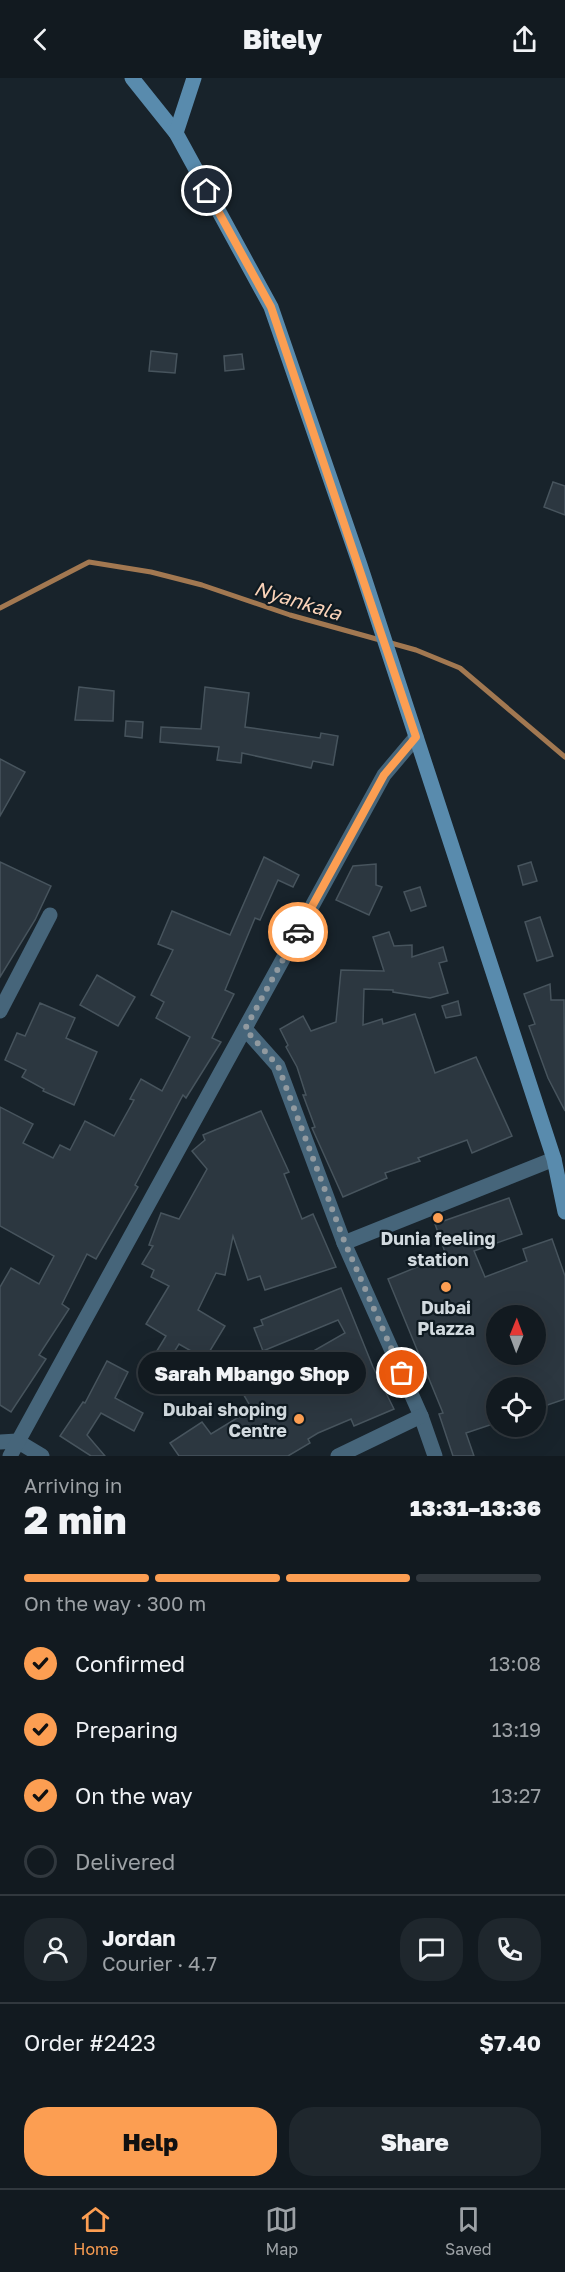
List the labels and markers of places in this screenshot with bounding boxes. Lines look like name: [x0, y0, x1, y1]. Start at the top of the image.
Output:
pin: [181, 165, 232, 216]
marker: Dunia feeling station: [431, 1211, 445, 1225]
place label: Dunia feeling station: [381, 1227, 495, 1270]
marker: Dubai Plazza: [439, 1280, 453, 1294]
place label: Dubai Plazza: [417, 1296, 475, 1339]
pin: [376, 1347, 427, 1398]
callout: Sarah Mbango Shop: [138, 1352, 366, 1394]
place label: Dubai shoping Centre: [163, 1398, 287, 1441]
marker: Dubai shoping Centre: [292, 1412, 306, 1426]

